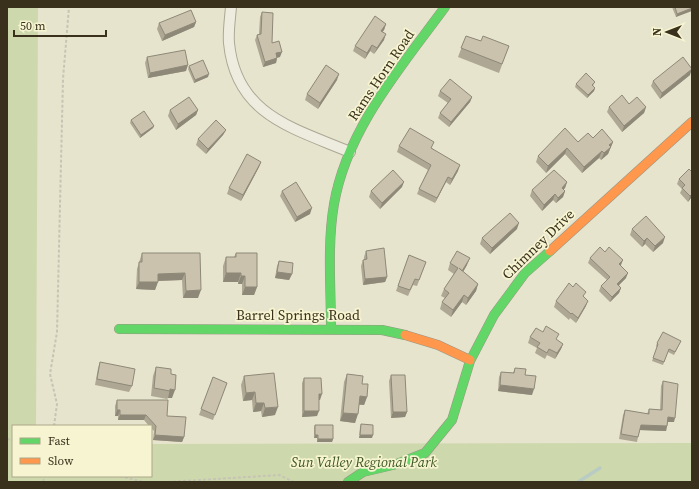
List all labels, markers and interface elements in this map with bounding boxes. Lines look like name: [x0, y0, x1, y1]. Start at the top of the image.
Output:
scale bar: [14, 12, 106, 38]
north arrow: [647, 12, 687, 52]
text: 50 m: [20, 18, 46, 34]
street label: Rams Horn Road: [343, 25, 419, 125]
text: N: [650, 28, 665, 36]
street label: Chimney Drive: [497, 204, 579, 284]
street label: Barrel Springs Road: [236, 305, 360, 325]
legend: [12, 425, 152, 477]
text: Fast: [48, 433, 70, 449]
park label: Sun Valley Regional Park: [291, 452, 437, 472]
text: Slow: [48, 453, 74, 469]

